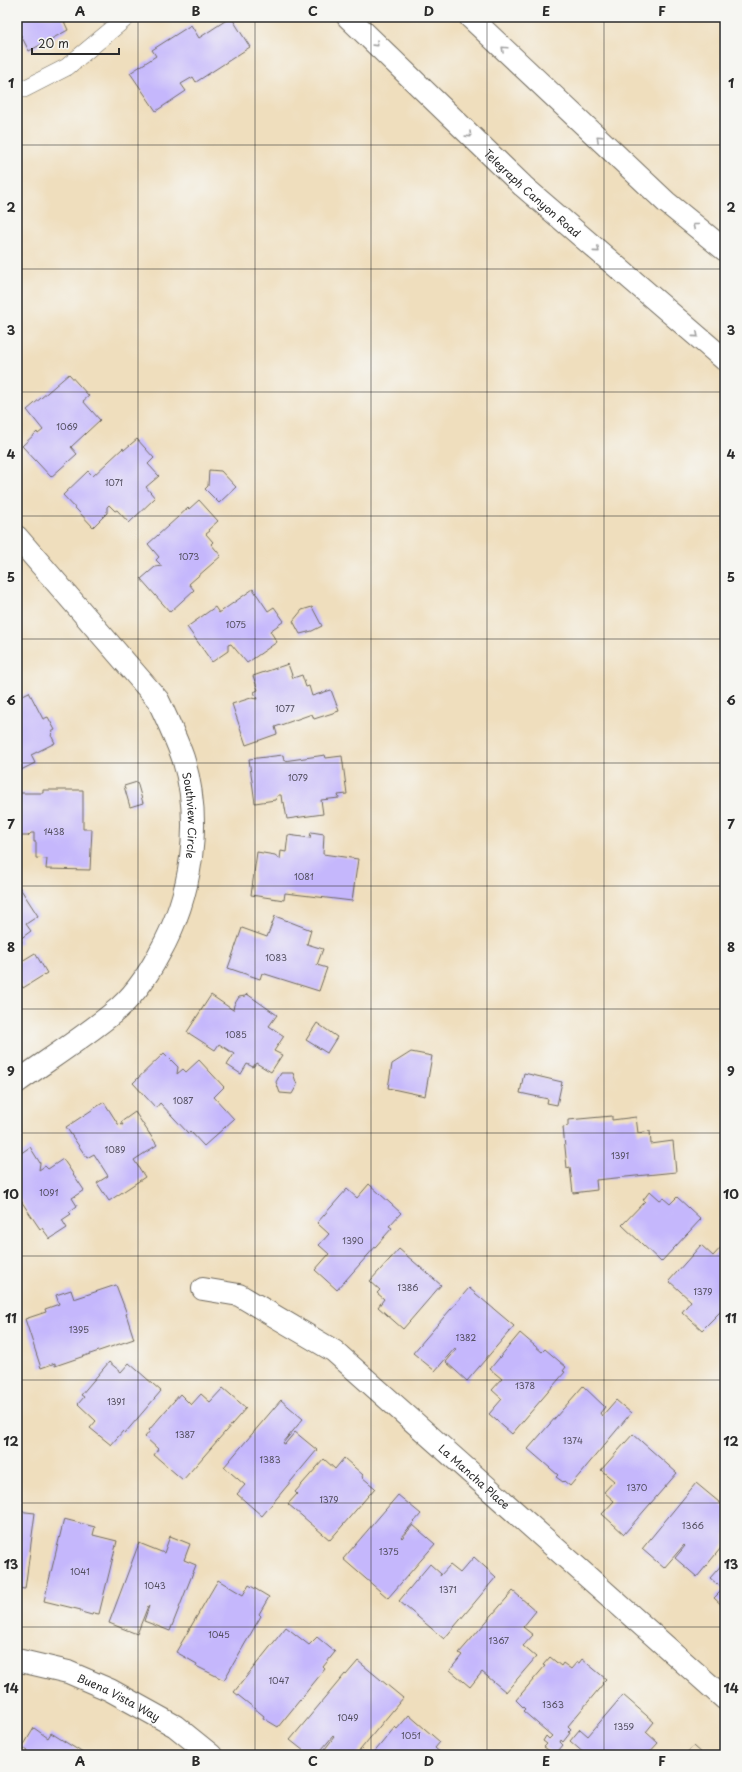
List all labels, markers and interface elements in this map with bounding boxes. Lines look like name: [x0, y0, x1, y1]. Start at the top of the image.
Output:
text: A: [75, 1, 85, 20]
text: B: [192, 1, 201, 20]
text: C: [308, 1, 318, 20]
text: D: [424, 1, 434, 20]
text: E: [542, 1, 550, 20]
text: F: [658, 1, 666, 20]
scale bar: [32, 30, 119, 56]
text: 20 m: [38, 34, 69, 52]
one-way arrow: [371, 39, 379, 47]
one-way arrow: [501, 46, 509, 54]
text: 1: [8, 73, 14, 92]
text: 1: [728, 73, 734, 92]
one-way arrow: [464, 130, 472, 138]
one-way arrow: [596, 136, 603, 143]
street label: Telegraph Canyon Road: [480, 144, 585, 241]
text: 2: [6, 197, 16, 216]
text: 2: [726, 197, 736, 216]
one-way arrow: [692, 223, 699, 230]
one-way arrow: [592, 245, 600, 253]
text: 3: [7, 320, 16, 339]
text: 3: [727, 320, 736, 339]
one-way arrow: [691, 330, 698, 337]
house number: 1069: [56, 419, 78, 433]
text: 4: [7, 444, 16, 463]
text: 4: [727, 444, 736, 463]
house number: 1071: [105, 475, 123, 489]
house number: 1073: [179, 549, 199, 563]
text: 5: [7, 567, 15, 586]
text: 5: [727, 567, 735, 586]
house number: 1075: [226, 617, 246, 631]
text: 6: [6, 690, 16, 709]
text: 6: [726, 690, 736, 709]
house number: 1077: [275, 701, 295, 715]
street label: Southview Circle: [179, 770, 202, 860]
house number: 1079: [288, 770, 308, 784]
text: 7: [7, 814, 15, 833]
text: 7: [727, 814, 735, 833]
house number: 1438: [43, 824, 65, 838]
house number: 1081: [294, 869, 314, 883]
text: 8: [7, 937, 15, 956]
text: 8: [727, 937, 735, 956]
house number: 1083: [265, 950, 287, 964]
house number: 1085: [225, 1027, 247, 1041]
text: 9: [7, 1061, 15, 1080]
text: 9: [727, 1061, 735, 1080]
house number: 1087: [173, 1093, 193, 1107]
house number: 1089: [104, 1142, 126, 1156]
house number: 1391: [611, 1148, 629, 1162]
text: 10: [3, 1184, 19, 1203]
text: 10: [723, 1184, 739, 1203]
house number: 1091: [39, 1185, 59, 1199]
house number: 1390: [342, 1233, 364, 1247]
house number: 1386: [397, 1280, 419, 1294]
house number: 1379: [693, 1284, 713, 1298]
text: 11: [5, 1308, 17, 1327]
text: 11: [725, 1308, 737, 1327]
house number: 1395: [69, 1322, 89, 1336]
house number: 1382: [456, 1330, 476, 1344]
house number: 1378: [515, 1378, 535, 1392]
house number: 1391: [107, 1394, 125, 1408]
house number: 1387: [175, 1427, 195, 1441]
text: 12: [3, 1431, 19, 1450]
text: 12: [723, 1431, 739, 1450]
house number: 1374: [563, 1433, 583, 1447]
street label: La Mancha Place: [435, 1440, 514, 1513]
house number: 1383: [259, 1452, 281, 1466]
house number: 1370: [627, 1480, 648, 1494]
house number: 1379: [319, 1492, 339, 1506]
house number: 1366: [682, 1518, 704, 1532]
house number: 1375: [379, 1544, 399, 1558]
text: 13: [4, 1554, 19, 1573]
text: 13: [724, 1554, 739, 1573]
house number: 1041: [70, 1564, 90, 1578]
house number: 1043: [144, 1578, 166, 1592]
house number: 1371: [439, 1582, 457, 1596]
house number: 1045: [208, 1627, 230, 1641]
house number: 1367: [489, 1633, 509, 1647]
street label: Buena Vista Way: [75, 1668, 164, 1725]
house number: 1047: [269, 1673, 289, 1687]
text: 14: [3, 1678, 19, 1697]
text: 14: [723, 1678, 739, 1697]
house number: 1363: [542, 1697, 564, 1711]
house number: 1049: [337, 1710, 359, 1724]
house number: 1359: [614, 1719, 635, 1733]
house number: 1051: [401, 1728, 421, 1742]
text: A: [75, 1751, 85, 1770]
text: B: [192, 1751, 201, 1770]
text: C: [308, 1751, 318, 1770]
text: D: [424, 1751, 434, 1770]
text: E: [542, 1751, 550, 1770]
text: F: [658, 1751, 666, 1770]

